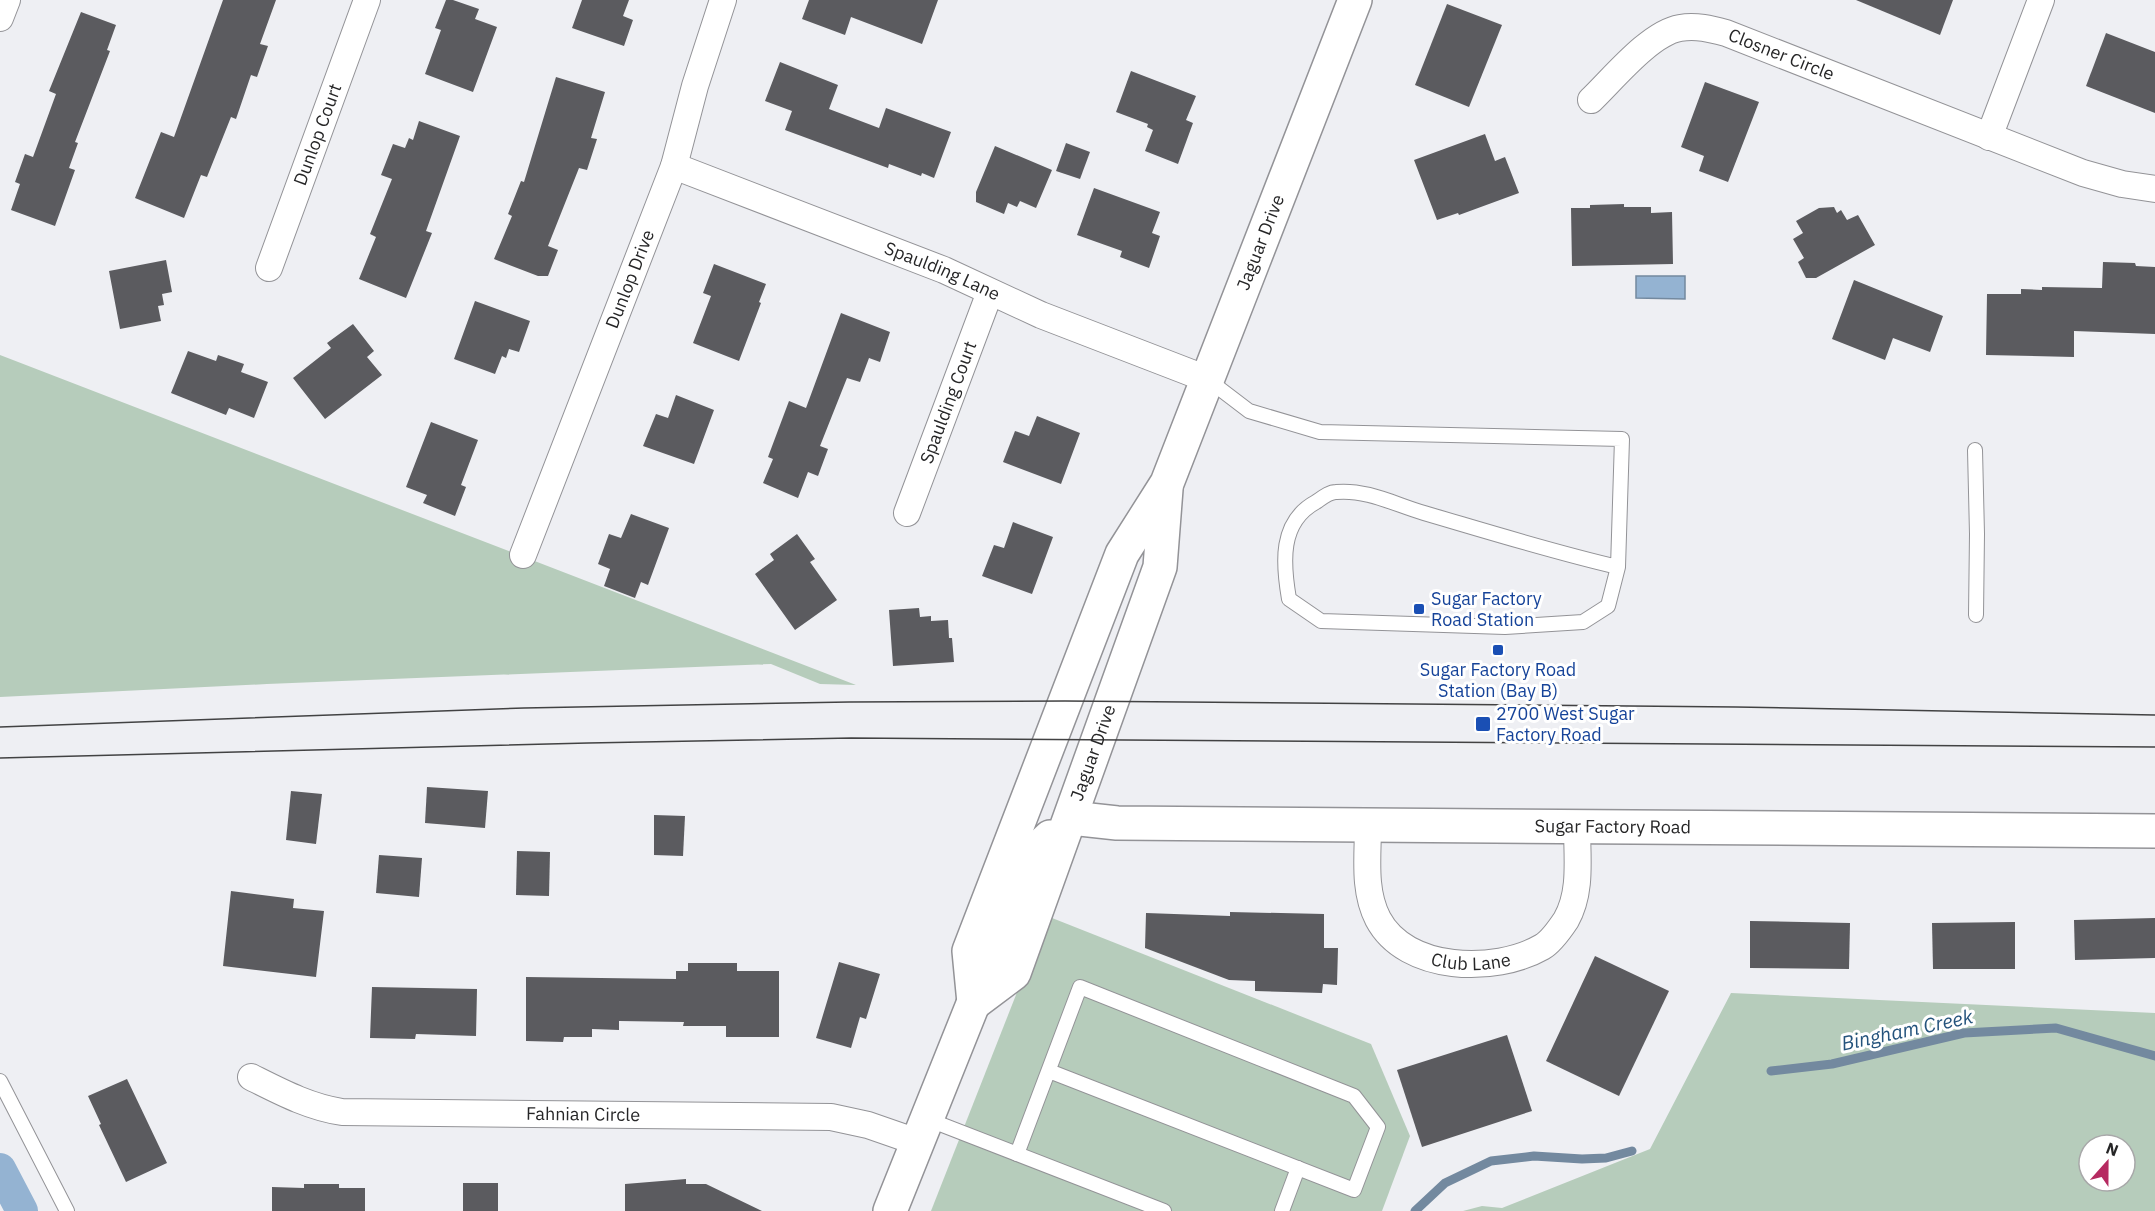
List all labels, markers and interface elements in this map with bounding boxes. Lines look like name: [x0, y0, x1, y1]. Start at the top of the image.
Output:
street label: Closner Circle: [1725, 23, 1838, 85]
street label: Dunlop Court: [288, 80, 346, 189]
street label: Jaguar Drive: [1231, 191, 1289, 293]
street label: Dunlop Drive: [600, 226, 659, 332]
street label: Spaulding Lane: [881, 236, 1004, 305]
street label: Spaulding Court: [915, 338, 981, 467]
place label: Sugar Factory Road Station: [1431, 587, 1542, 631]
marker: Sugar Factory Road Station: [1412, 602, 1426, 616]
marker: Sugar Factory Road Station (Bay B): [1491, 643, 1505, 657]
place label: Sugar Factory Road Station (Bay B): [1420, 658, 1576, 702]
street label: Jaguar Drive: [1065, 701, 1121, 804]
place label: 2700 West Sugar Factory Road: [1496, 702, 1635, 746]
marker: 2700 West Sugar Factory Road: [1474, 715, 1492, 733]
street label: Sugar Factory Road: [1534, 814, 1691, 838]
street label: Club Lane: [1429, 947, 1513, 975]
water label: Bingham Creek: [1839, 1002, 1976, 1057]
street label: Fahnian Circle: [526, 1102, 640, 1126]
north arrow: [2077, 1133, 2137, 1193]
text: N: [2103, 1138, 2121, 1160]

